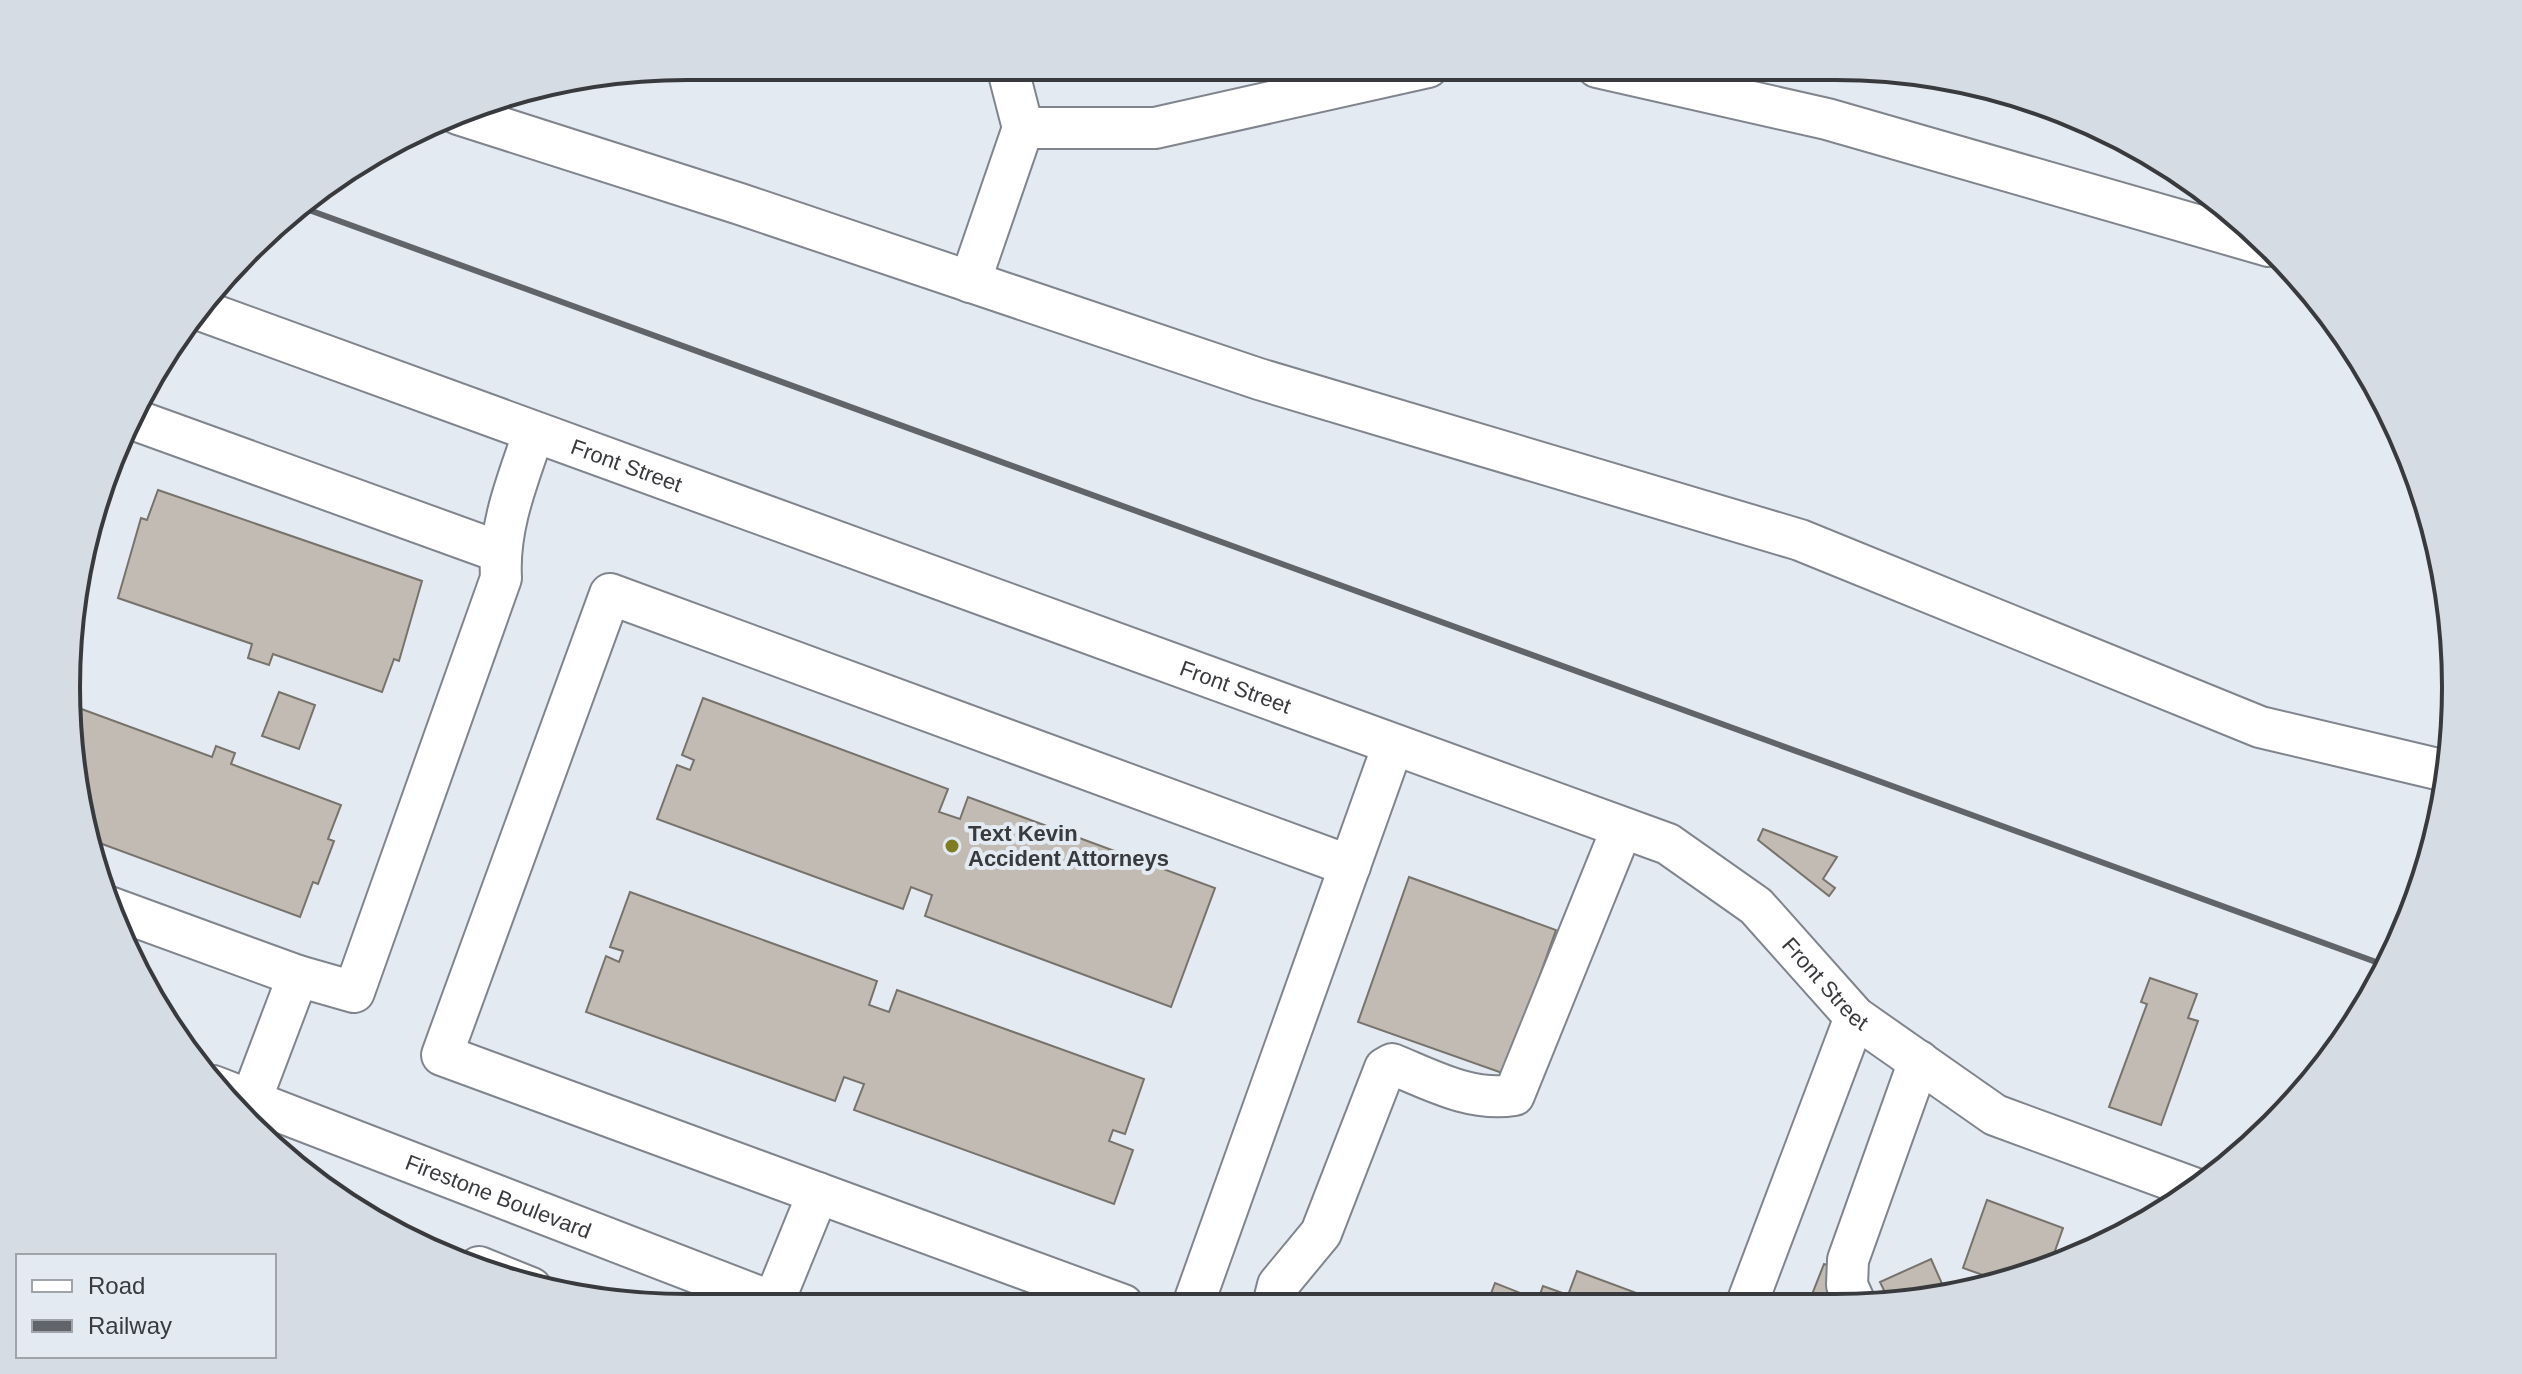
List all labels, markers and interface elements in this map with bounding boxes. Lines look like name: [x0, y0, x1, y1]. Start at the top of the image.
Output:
street label: Front Street: [568, 434, 685, 497]
street label: Front Street: [1177, 656, 1294, 719]
place label: Text Kevin Accident Attorneys: [968, 821, 1169, 871]
marker: Text Kevin Accident Attorneys: [943, 837, 961, 855]
street label: Front Street: [1777, 932, 1873, 1035]
street label: Firestone Boulevard: [402, 1150, 595, 1244]
legend: [16, 1254, 276, 1358]
text: Road: [88, 1272, 145, 1299]
text: Railway: [88, 1312, 172, 1339]

